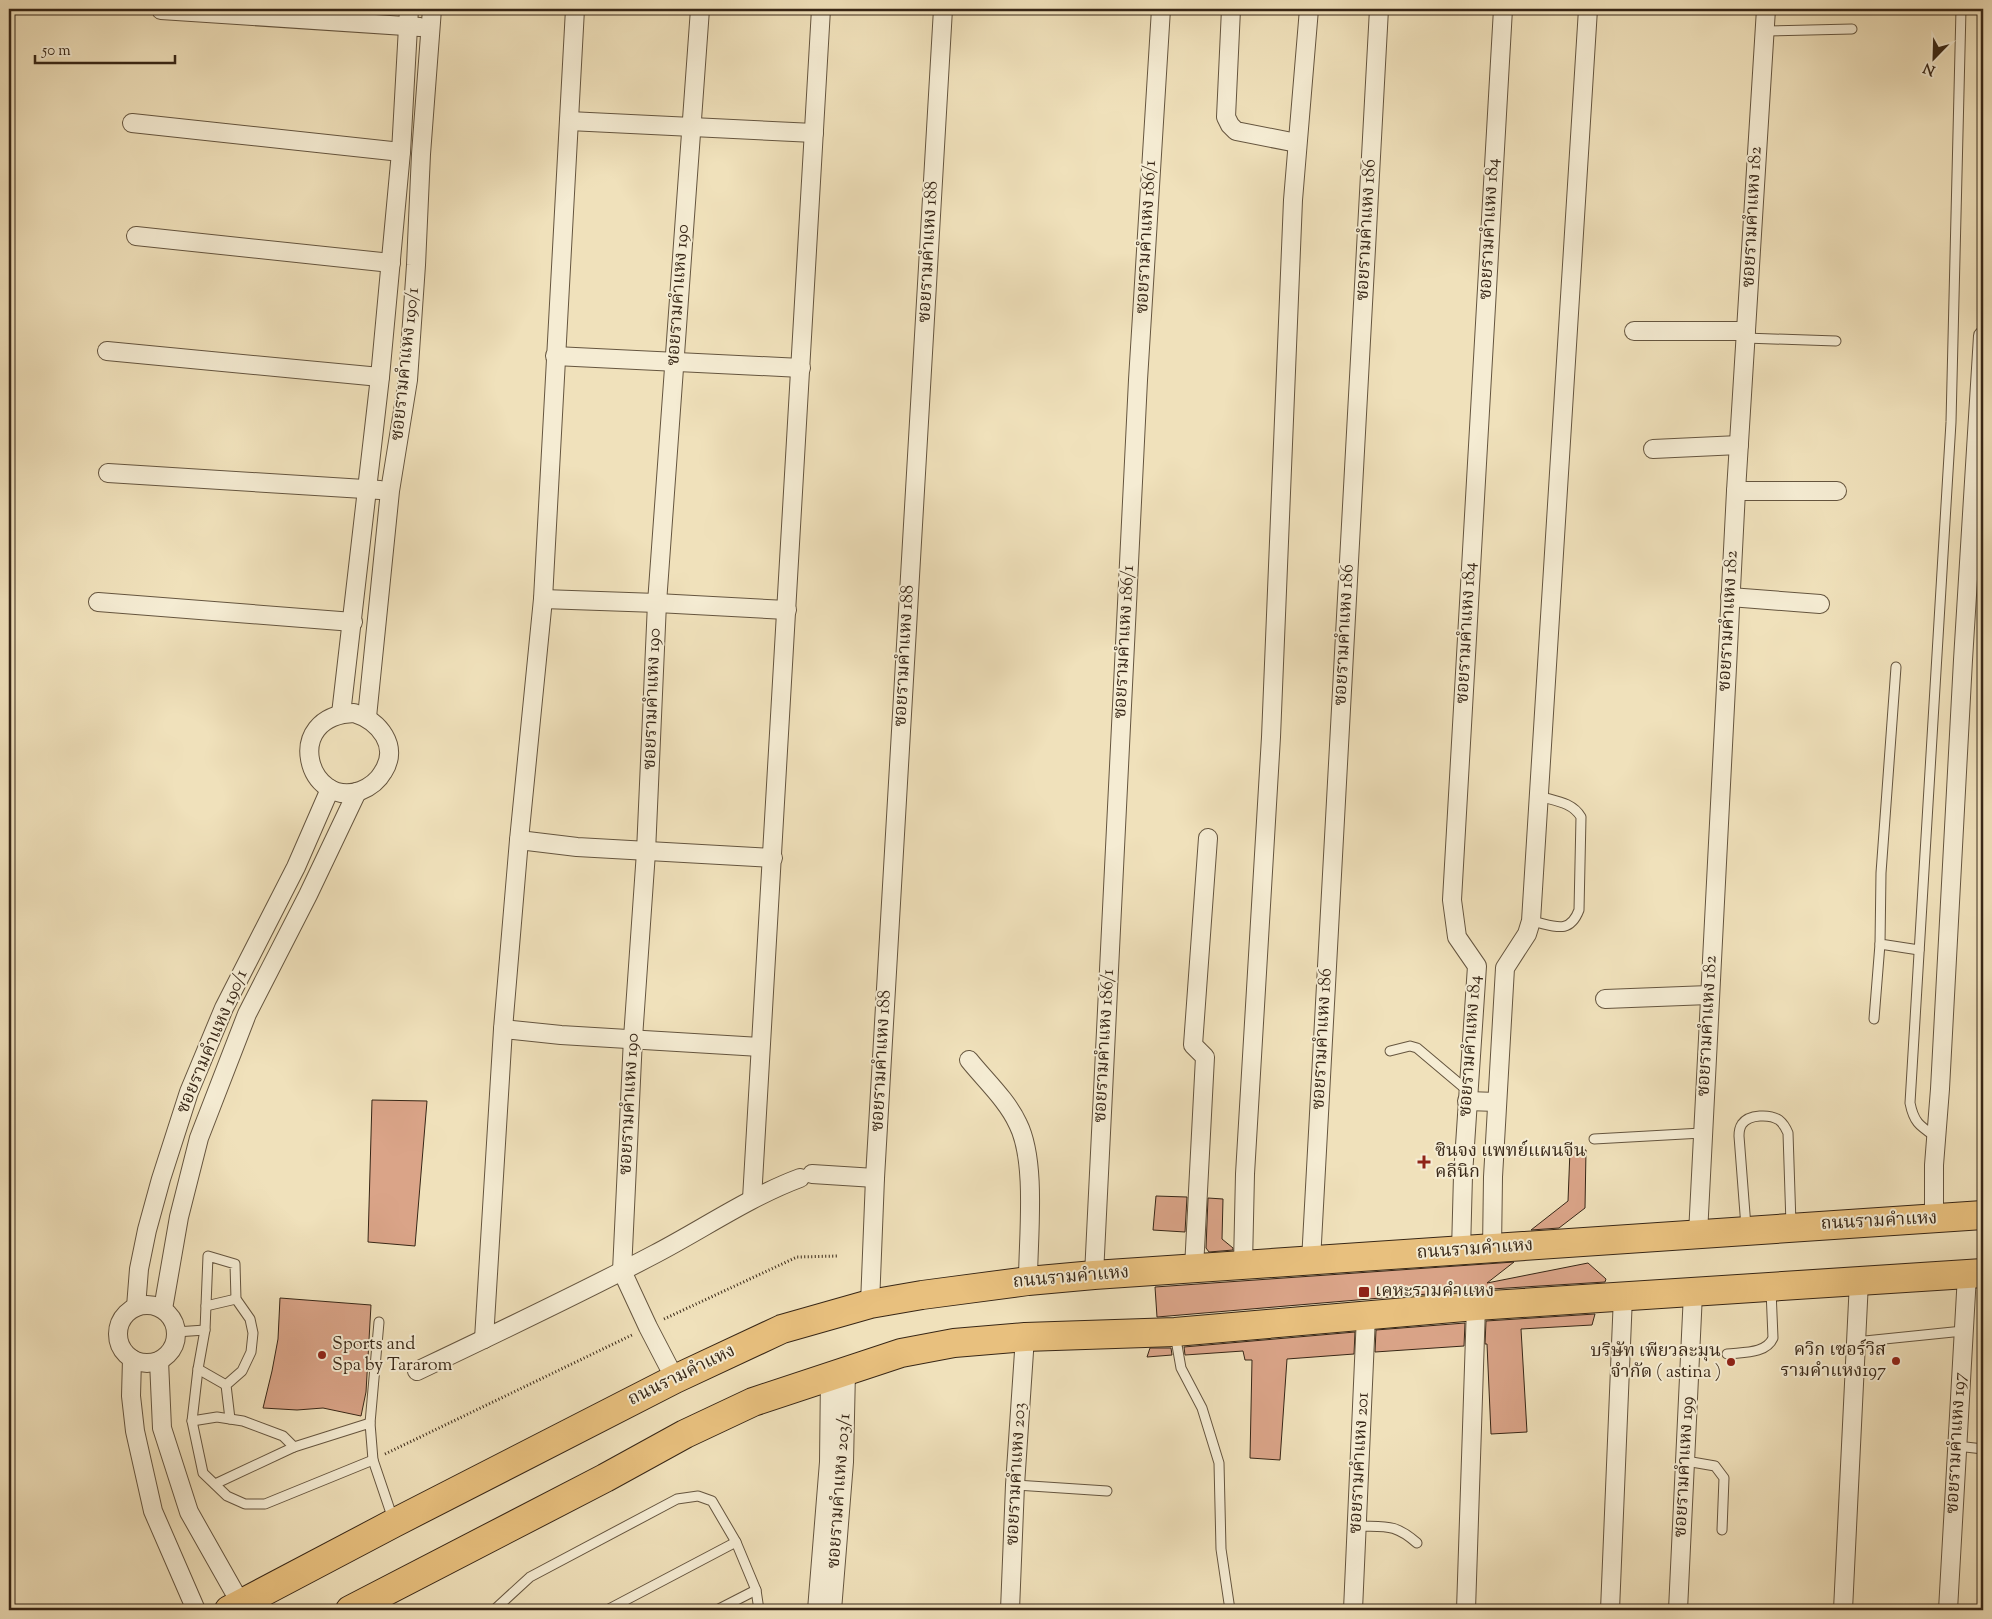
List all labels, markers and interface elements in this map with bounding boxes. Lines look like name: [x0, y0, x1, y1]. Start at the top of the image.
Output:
scale bar: [35, 32, 175, 64]
north arrow: [1910, 32, 1960, 82]
text: 50 m: [41, 41, 71, 62]
text: N: [1921, 57, 1939, 80]
street label: ซอยรามคำแหง 182: [1736, 145, 1770, 288]
street label: ซอยรามคำแหง 184: [1473, 157, 1507, 301]
street label: ซอยรามคำแหง 186: [1350, 158, 1384, 302]
street label: ซอยรามคำแหง 186/1: [1130, 159, 1164, 315]
street label: ซอยรามคำแหง 188: [912, 180, 946, 324]
street label: ซอยรามคำแหง 190: [661, 223, 697, 367]
street label: ซอยรามคำแหง 190/1: [385, 286, 427, 442]
street label: ซอยรามคำแหง 182: [1712, 549, 1746, 692]
street label: ซอยรามคำแหง 184: [1450, 561, 1484, 705]
street label: ซอยรามคำแหง 186: [1328, 563, 1362, 707]
street label: ซอยรามคำแหง 186/1: [1108, 564, 1142, 720]
street label: ซอยรามคำแหง 188: [888, 584, 922, 728]
street label: ซอยรามคำแหง 190: [638, 628, 668, 770]
street label: ซอยรามคำแหง 182: [1691, 954, 1725, 1097]
street label: ซอยรามคำแหง 190/1: [171, 966, 255, 1118]
street label: ซอยรามคำแหง 186: [1306, 967, 1340, 1111]
street label: ซอยรามคำแหง 186/1: [1088, 968, 1122, 1124]
street label: ซอยรามคำแหง 184: [1453, 974, 1489, 1118]
street label: ซอยรามคำแหง 188: [865, 989, 899, 1133]
street label: ซอยรามคำแหง 190: [613, 1032, 647, 1176]
place label: ซินจง แพทย์แผนจีน คลีนิก: [1435, 1139, 1586, 1186]
marker: ซินจง แพทย์แผนจีน คลีนิก: [1417, 1155, 1431, 1169]
street label: ถนนรามคำแหง: [1820, 1206, 1938, 1238]
street label: ถนนรามคำแหง: [1416, 1233, 1534, 1267]
street label: ถนนรามคำแหง: [1012, 1260, 1130, 1296]
place label: เคหะรามคำแหง: [1375, 1279, 1494, 1305]
marker: เคหะรามคำแหง: [1357, 1285, 1371, 1299]
place label: Sports and Spa by Tararom: [332, 1332, 452, 1379]
place label: ควิก เซอร์วิส รามคำแหง197: [1780, 1338, 1886, 1385]
street label: ถนนรามคำแหง: [624, 1339, 740, 1413]
place label: บริษัท เพียวละมุน จำกัด ( astina ): [1591, 1339, 1721, 1386]
marker: Sports and Spa by Tararom: [316, 1349, 328, 1361]
marker: ควิก เซอร์วิส รามคำแหง197: [1890, 1355, 1902, 1367]
marker: บริษัท เพียวละมุน จำกัด ( astina ): [1725, 1356, 1737, 1368]
street label: ซอยรามคำแหง 197: [1940, 1372, 1974, 1514]
street label: ซอยรามคำแหง 201: [1343, 1392, 1377, 1534]
street label: ซอยรามคำแหง 199: [1668, 1396, 1702, 1538]
street label: ซอยรามคำแหง 203: [1000, 1402, 1034, 1546]
street label: ซอยรามคำแหง 203/1: [822, 1413, 858, 1569]

